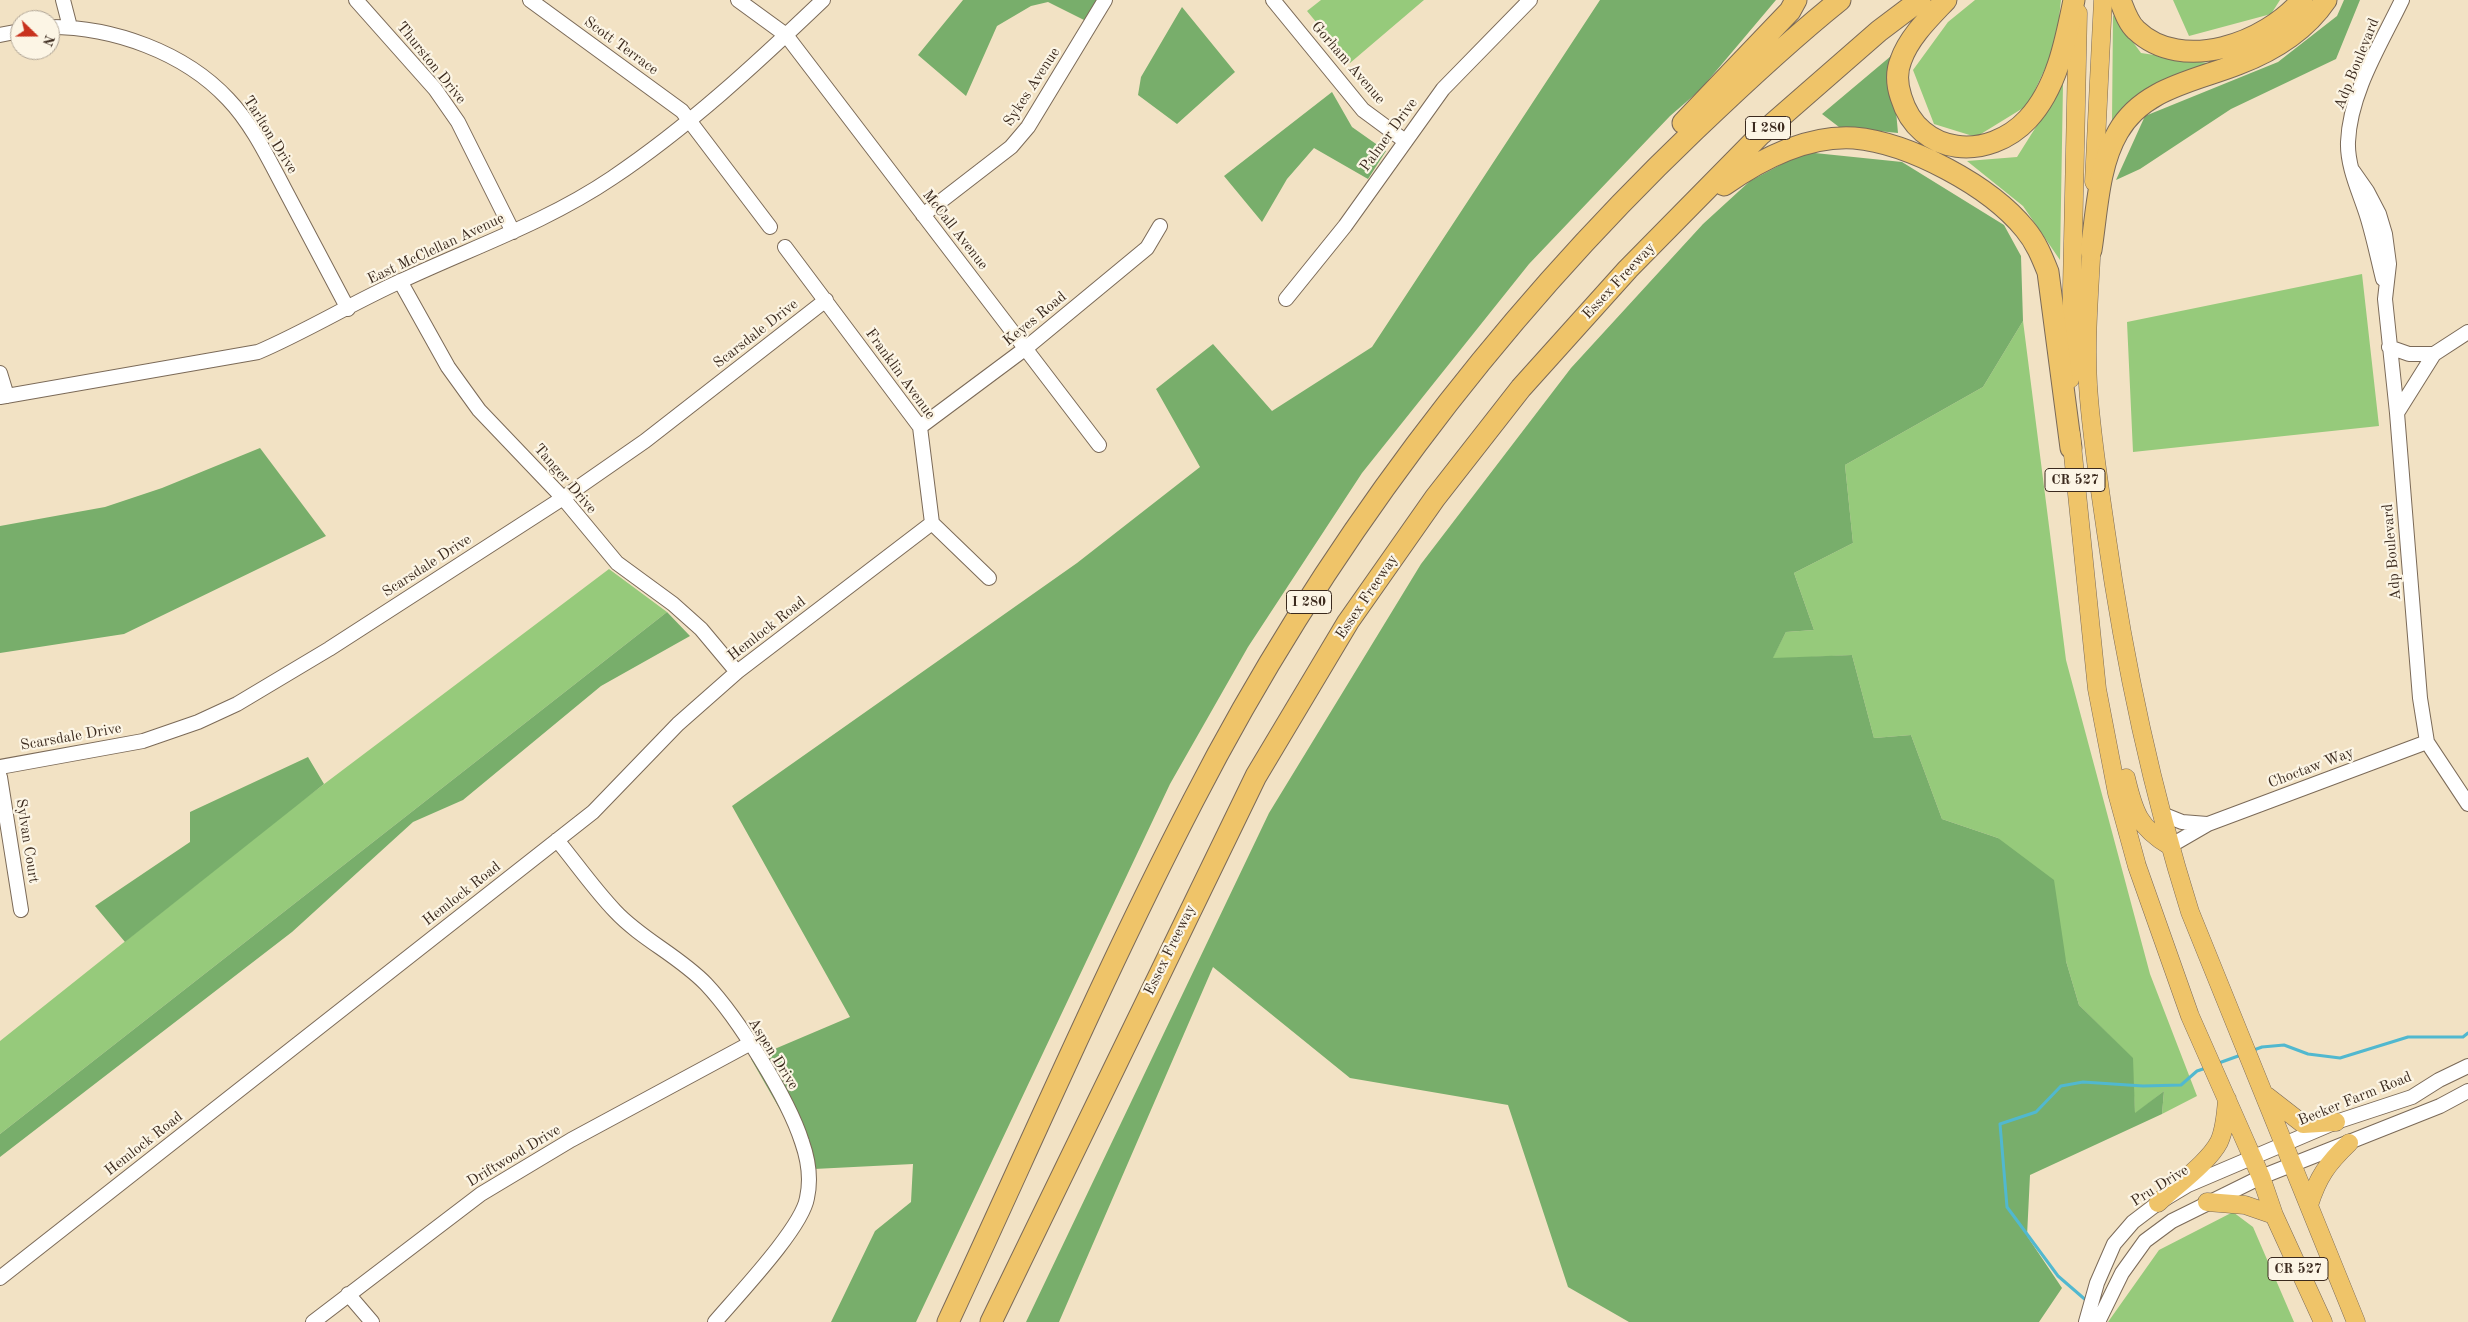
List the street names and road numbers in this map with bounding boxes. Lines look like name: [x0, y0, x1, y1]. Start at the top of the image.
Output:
street label: Scott Terrace: [580, 13, 662, 79]
street label: Adp Boulevard: [2331, 16, 2383, 112]
street label: Thurston Drive: [392, 18, 470, 108]
street label: Gorham Avenue: [1307, 18, 1389, 108]
street label: Sykes Avenue: [1000, 44, 1064, 130]
street label: Tarlton Drive: [239, 93, 301, 177]
street label: Palmer Drive: [1356, 95, 1422, 175]
road number: I 280: [1746, 116, 1790, 140]
street label: McCall Avenue: [918, 186, 992, 274]
street label: East McClellan Avenue: [365, 209, 507, 289]
street label: Essex Freeway: [1579, 239, 1659, 323]
street label: Keyes Road: [1000, 288, 1070, 350]
street label: Scarsdale Drive: [710, 295, 802, 373]
street label: Franklin Avenue: [861, 325, 939, 423]
street label: Tanger Drive: [530, 440, 600, 518]
road number: CR 527: [2045, 468, 2105, 492]
street label: Adp Boulevard: [2379, 503, 2405, 601]
street label: Scarsdale Drive: [379, 531, 475, 601]
street label: Essex Freeway: [1332, 551, 1402, 643]
road number: I 280: [1286, 590, 1332, 614]
street label: Hemlock Road: [724, 593, 810, 665]
street label: Scarsdale Drive: [19, 719, 123, 755]
street label: Choctaw Way: [2266, 743, 2356, 793]
street label: Sylvan Court: [11, 797, 43, 885]
street label: Hemlock Road: [419, 858, 505, 930]
street label: Essex Freeway: [1140, 902, 1200, 998]
street label: Aspen Drive: [744, 1015, 802, 1093]
street label: Becker Farm Road: [2295, 1068, 2415, 1130]
street label: Hemlock Road: [101, 1108, 187, 1180]
street label: Driftwood Drive: [464, 1121, 564, 1191]
street label: Pru Drive: [2128, 1161, 2192, 1211]
road number: CR 527: [2268, 1258, 2328, 1280]

